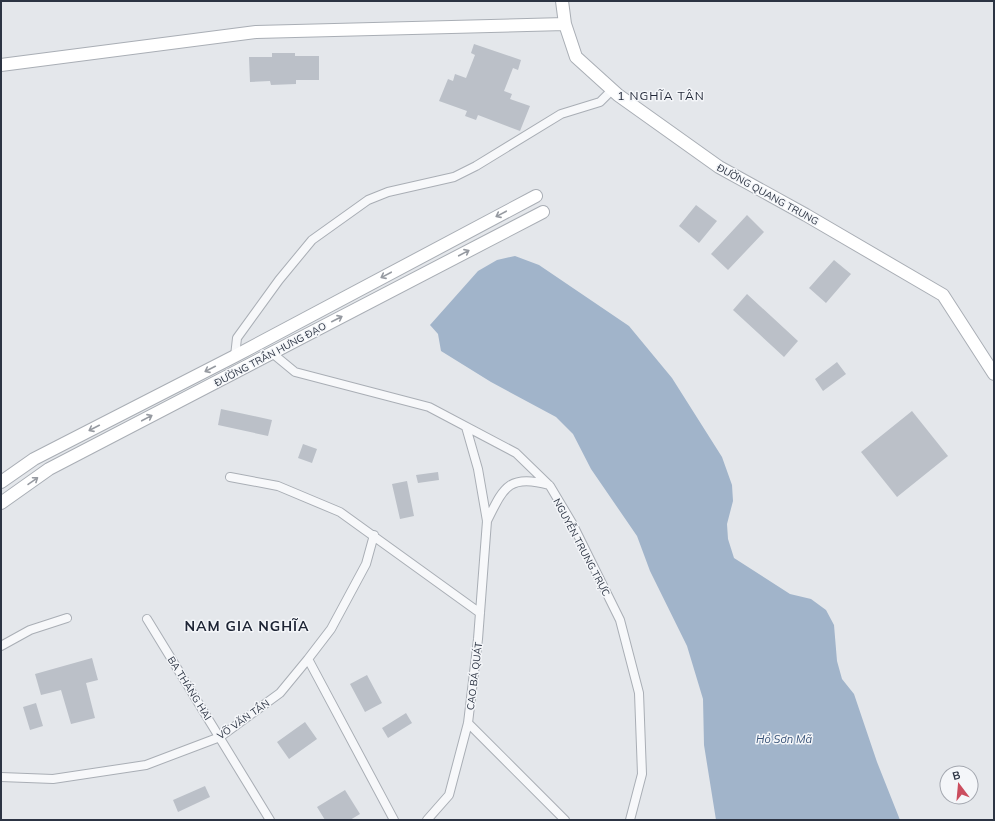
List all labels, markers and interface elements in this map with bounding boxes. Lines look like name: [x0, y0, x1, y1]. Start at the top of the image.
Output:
district label: 1 NGHĨA TÂN: [617, 88, 705, 103]
street label: ĐƯỜNG QUANG TRUNG: [714, 161, 821, 228]
one-way arrow: [495, 211, 507, 218]
one-way arrow: [458, 249, 470, 256]
one-way arrow: [380, 272, 392, 279]
one-way arrow: [330, 315, 342, 323]
street label: ĐƯỜNG TRẦN HƯNG ĐẠO: [212, 319, 329, 389]
one-way arrow: [204, 366, 216, 373]
one-way arrow: [141, 414, 153, 421]
one-way arrow: [88, 425, 100, 433]
one-way arrow: [27, 477, 38, 485]
street label: NGUYỄN TRUNG TRỰC: [550, 496, 613, 599]
district label: NAM GIA NGHĨA: [185, 617, 310, 635]
street label: CAO BÁ QUÁT: [464, 641, 485, 711]
street label: BA THÁNG HAI: [165, 654, 214, 723]
street label: VÕ VĂN TẦN: [215, 697, 272, 742]
water label: Hồ Sơn Mã: [756, 732, 812, 746]
north arrow: [939, 765, 979, 805]
text: B: [951, 768, 962, 783]

